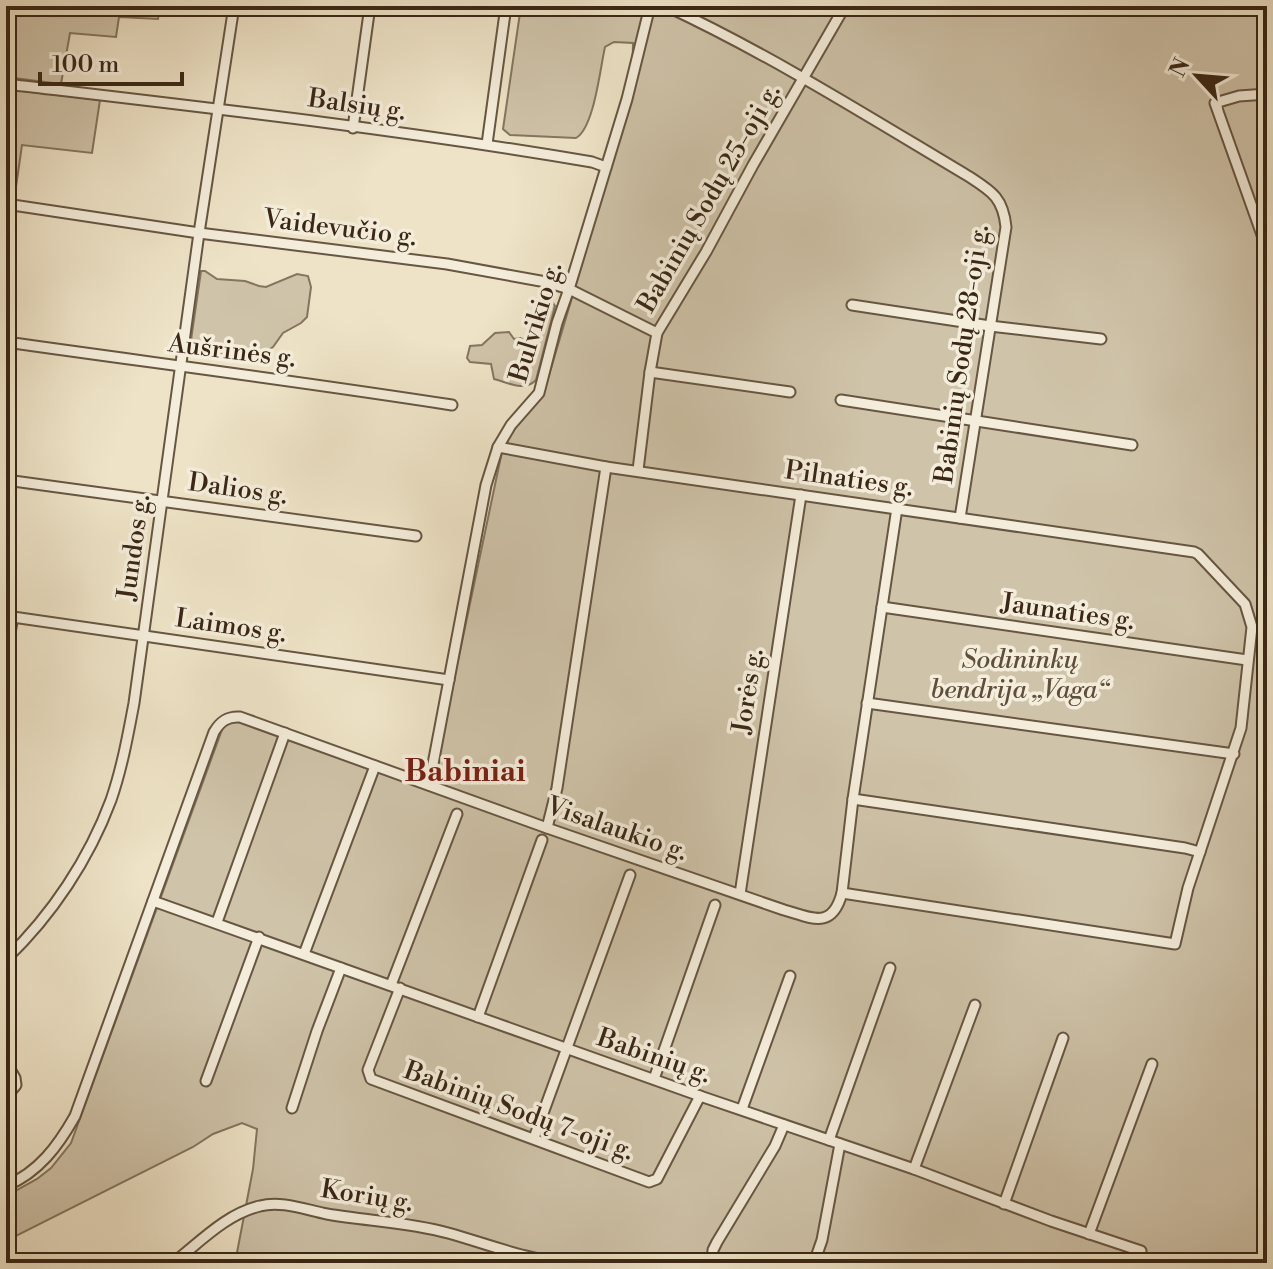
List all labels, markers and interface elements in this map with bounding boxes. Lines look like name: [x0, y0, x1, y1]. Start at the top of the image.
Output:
scale bar: [40, 36, 182, 86]
north arrow: [1157, 36, 1237, 116]
text: 100 m: [52, 50, 119, 80]
text: N: [1164, 54, 1197, 82]
street label: Babinių Sodų 25-oji g.: [630, 78, 788, 319]
street label: Balsių g.: [305, 82, 408, 128]
street label: Vaidevučio g.: [260, 203, 419, 253]
street label: Babinių Sodų 28-oji g.: [928, 223, 996, 486]
street label: Bulvikio g.: [502, 258, 569, 387]
street label: Aušrinės g.: [165, 327, 298, 375]
street label: Pilnaties g.: [783, 454, 915, 504]
street label: Dalios g.: [186, 466, 290, 512]
street label: Jundos g.: [111, 492, 157, 603]
street label: Jaunaties g.: [998, 587, 1137, 637]
street label: Laimos g.: [173, 602, 289, 650]
park label: Sodininkų bendrija „Vaga“: [931, 644, 1110, 706]
street label: Jorės g.: [725, 646, 771, 737]
district label: Babiniai: [404, 753, 526, 791]
street label: Visalaukio g.: [541, 790, 692, 868]
street label: Babinių g.: [592, 1021, 715, 1090]
street label: Babinių Sodų 7-oji g.: [399, 1054, 638, 1167]
street label: Korių g.: [319, 1173, 415, 1219]

